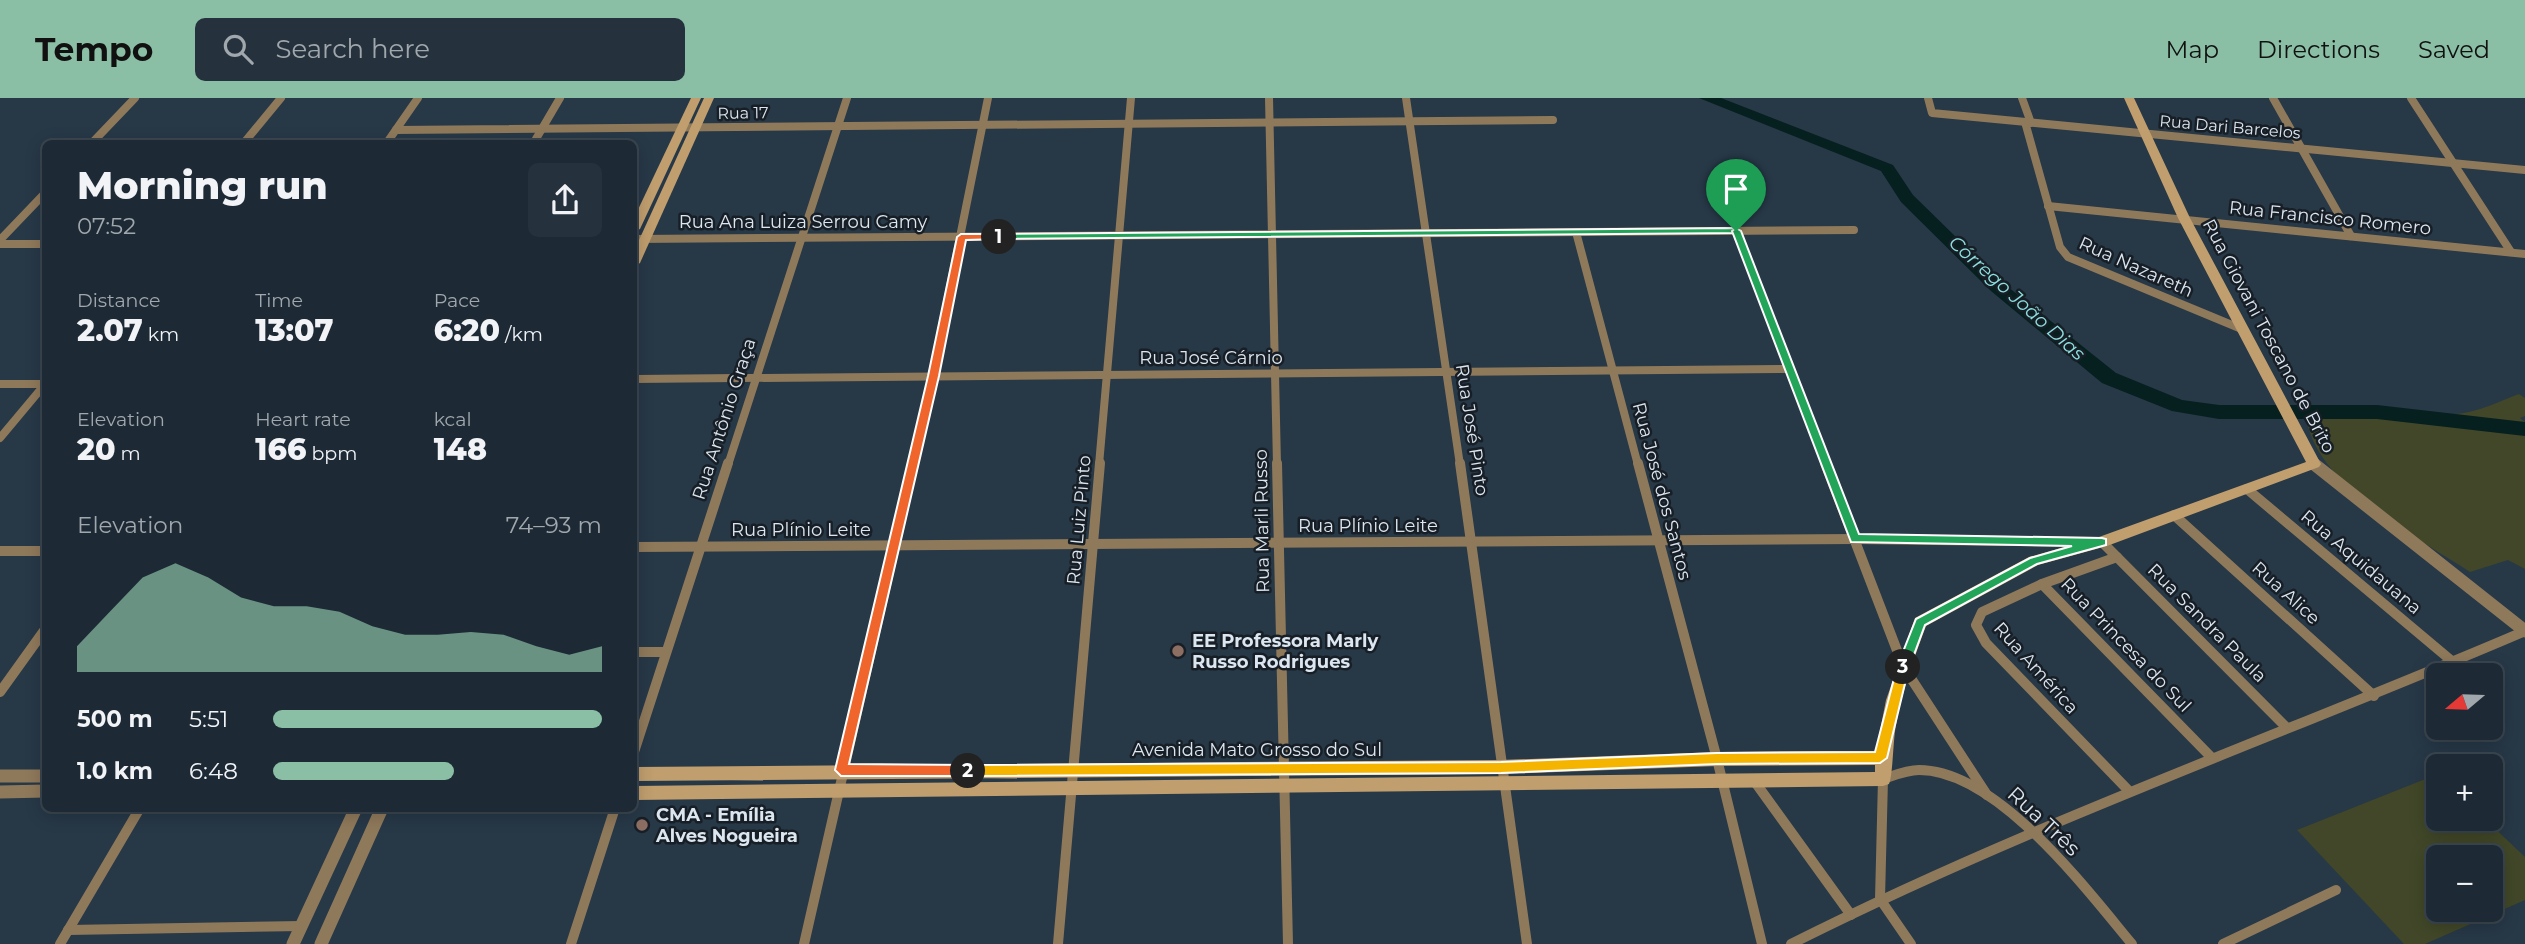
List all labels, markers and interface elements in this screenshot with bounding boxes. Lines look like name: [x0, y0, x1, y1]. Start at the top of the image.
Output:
search box: [195, 18, 685, 81]
text: Tempo: [35, 29, 153, 69]
icon: search: [219, 30, 257, 68]
text: Search here: [275, 33, 430, 65]
text: Map: [2166, 35, 2219, 64]
text: Directions: [2257, 35, 2380, 64]
text: Saved: [2418, 35, 2490, 64]
street label: Rua 17: [717, 103, 769, 123]
street label: Rua Dari Barcelos: [2159, 111, 2302, 143]
pin: [1706, 159, 1766, 231]
text: Morning run: [77, 162, 328, 209]
button: share: [528, 163, 602, 237]
icon: arrive: [1717, 170, 1755, 208]
street label: Rua Francisco Romero: [2228, 196, 2432, 240]
street label: Rua Ana Luiza Serrou Camy: [679, 211, 928, 233]
text: 07:52: [77, 212, 136, 240]
street label: Rua Giovani Toscano de Brito: [2198, 215, 2340, 457]
pin: 1: [982, 220, 1016, 254]
text: 1: [995, 225, 1002, 248]
water label: Córrego João Dias: [1944, 231, 2090, 365]
street label: Rua Nazareth: [2075, 232, 2197, 302]
text: Distance: [77, 289, 160, 312]
text: Time: [255, 289, 303, 312]
text: Pace: [434, 289, 480, 312]
text: 2.07: [77, 312, 143, 349]
text: 13:07: [255, 312, 334, 349]
text: 6:20: [434, 312, 500, 349]
text: km: [143, 323, 179, 346]
text: /km: [500, 323, 543, 346]
street label: Rua Antônio Graça: [687, 335, 761, 503]
street label: Rua José Cárnio: [1139, 347, 1283, 369]
street label: Rua José Pinto: [1451, 362, 1493, 498]
street label: Rua José dos Santos: [1628, 400, 1696, 582]
text: Elevation: [77, 408, 165, 431]
text: Heart rate: [255, 408, 351, 431]
text: kcal: [434, 408, 472, 431]
text: 20: [77, 431, 116, 468]
text: 166: [255, 431, 306, 468]
text: 148: [434, 431, 487, 468]
text: m: [116, 442, 141, 465]
text: bpm: [306, 442, 357, 465]
street label: Rua Marli Russo: [1250, 449, 1274, 593]
street label: Rua Luiz Pinto: [1062, 454, 1096, 586]
street label: Rua Aquidauana: [2296, 505, 2426, 619]
text: Elevation: [77, 511, 183, 539]
text: 74–93 m: [506, 511, 602, 539]
street label: Rua Plínio Leite: [1298, 515, 1438, 537]
street label: Rua Plínio Leite: [731, 519, 871, 541]
street label: Rua Alice: [2247, 557, 2325, 629]
street label: Rua Sandra Paula: [2143, 559, 2271, 687]
street label: Rua Princesa do Sul: [2056, 573, 2196, 717]
street label: Rua América: [1989, 618, 2083, 718]
place label: EE Professora Marly Russo Rodrigues: [1192, 630, 1378, 673]
marker: EE Professora Marly Russo Rodrigues: [1170, 643, 1186, 659]
pin: 3: [1885, 650, 1920, 684]
text: 3: [1897, 655, 1908, 678]
north arrow: [2426, 663, 2502, 740]
map controls: [2426, 663, 2503, 922]
text: 500 m: [77, 705, 153, 733]
text: 5:51: [189, 705, 228, 733]
street label: Avenida Mato Grosso do Sul: [1132, 739, 1382, 761]
pin: 2: [950, 754, 986, 788]
button: +: [2426, 754, 2503, 831]
text: 1.0 km: [77, 757, 153, 785]
text: 6:48: [189, 757, 238, 785]
text: 2: [962, 759, 973, 782]
street label: Rua Três: [2003, 781, 2085, 861]
place label: CMA - Emília Alves Nogueira: [655, 804, 798, 847]
marker: CMA - Emília Alves Nogueira: [634, 817, 650, 833]
button: −: [2426, 845, 2503, 922]

